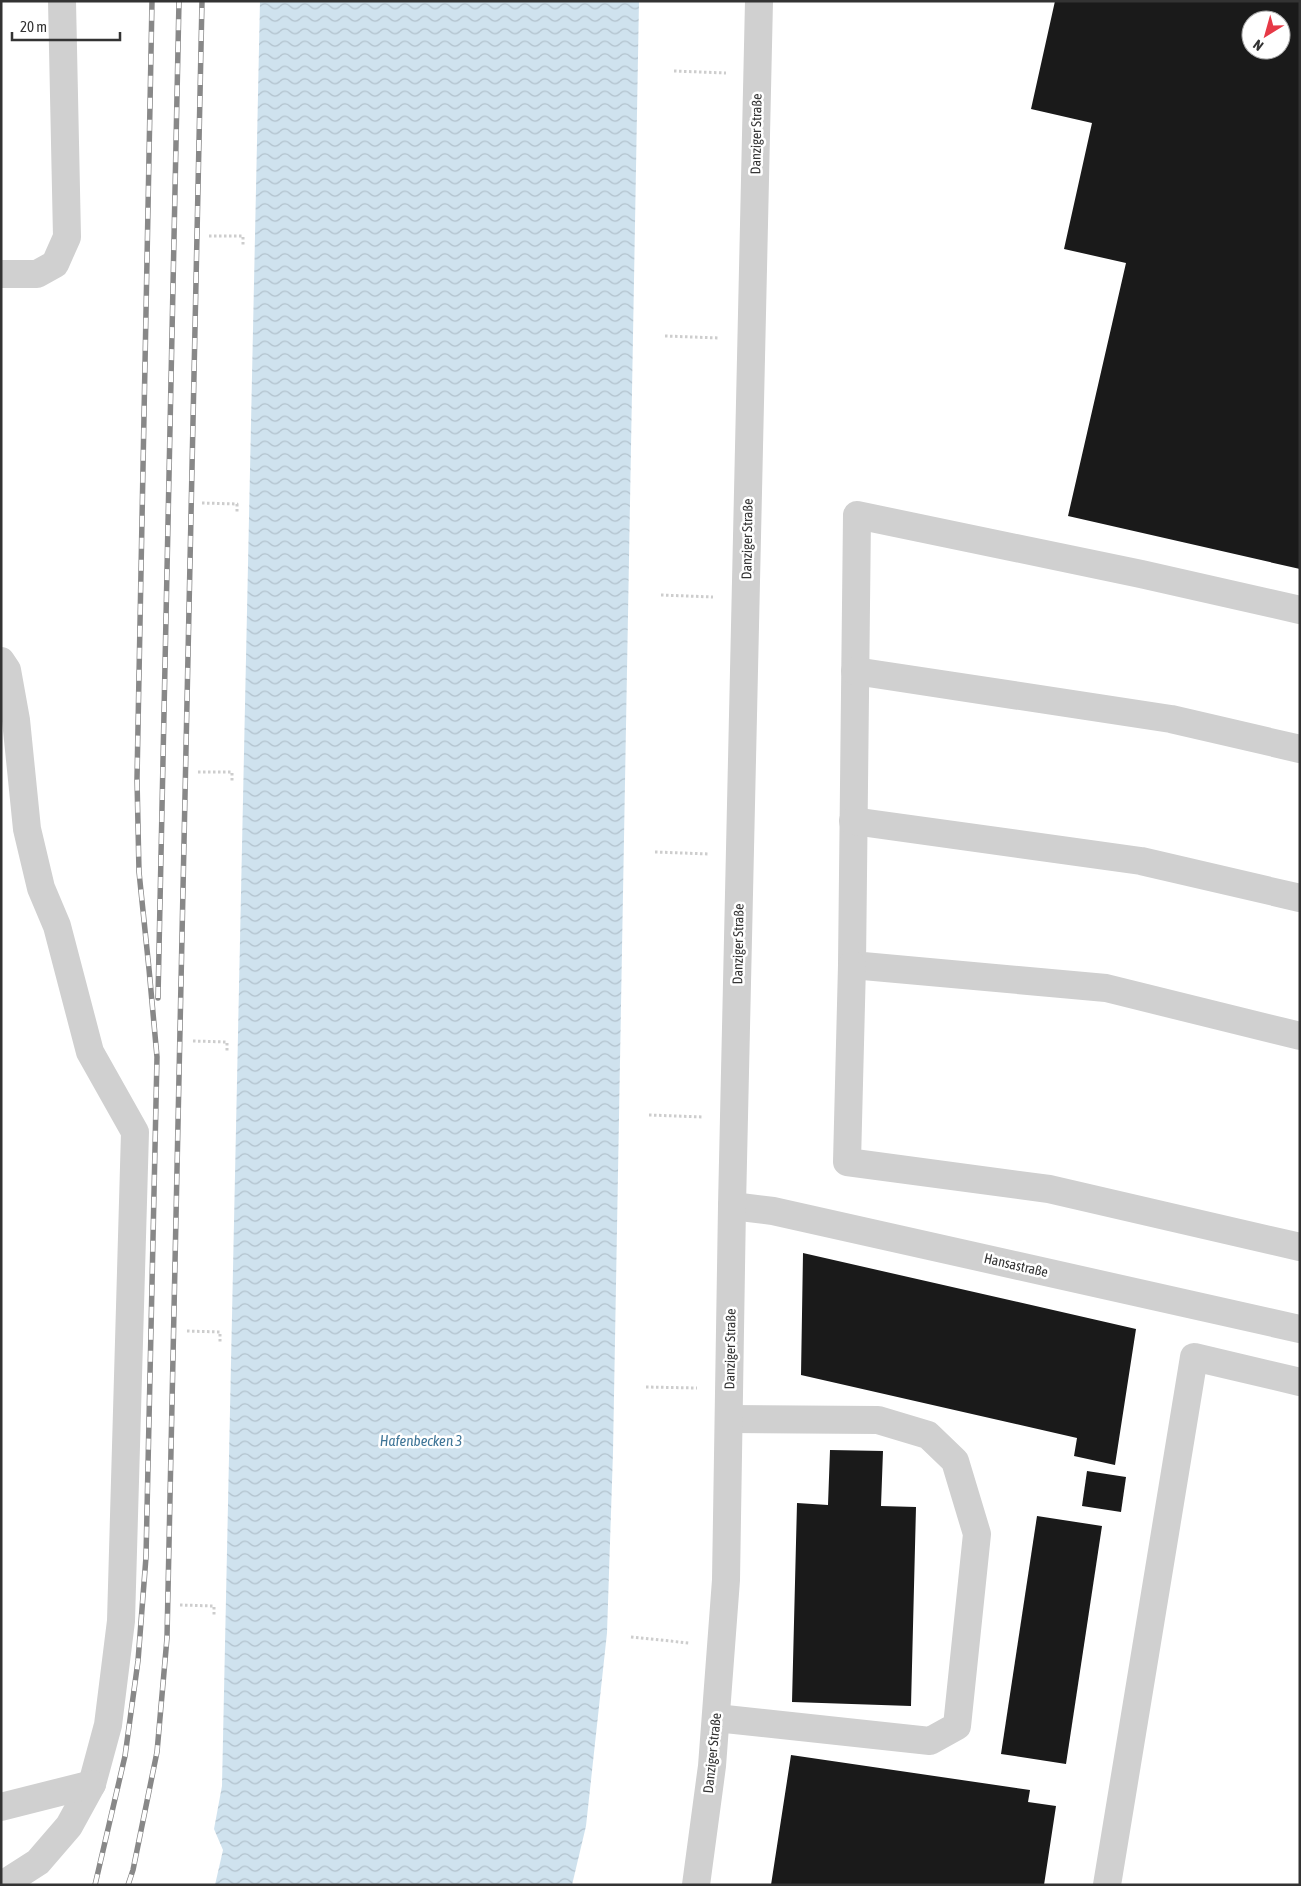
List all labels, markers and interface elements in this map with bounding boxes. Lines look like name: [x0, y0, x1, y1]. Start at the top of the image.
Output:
scale bar: [12, 10, 120, 42]
north arrow: [1241, 10, 1291, 60]
text: 20 m: [20, 18, 47, 35]
text: N: [1250, 37, 1266, 54]
street label: Danziger Straße: [747, 93, 765, 175]
street label: Danziger Straße: [738, 498, 756, 580]
street label: Danziger Straße: [729, 903, 747, 985]
street label: Hansastraße: [982, 1250, 1050, 1280]
street label: Danziger Straße: [721, 1308, 739, 1390]
water label: Hafenbecken 3: [380, 1432, 462, 1449]
street label: Danziger Straße: [700, 1712, 724, 1794]

